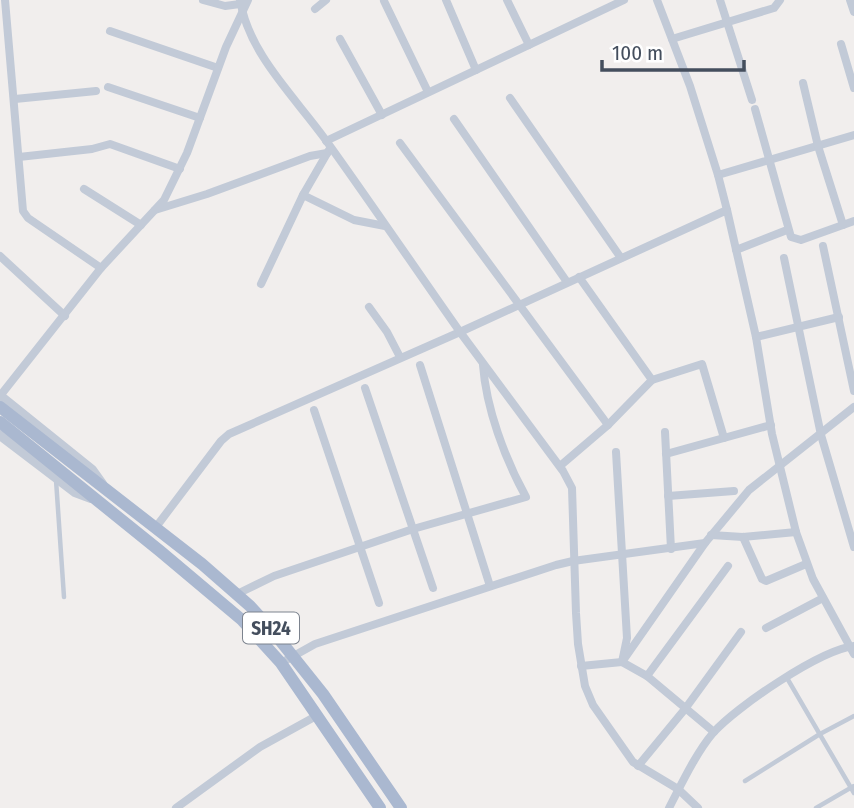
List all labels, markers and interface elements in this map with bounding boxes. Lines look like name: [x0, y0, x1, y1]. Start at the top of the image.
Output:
scale bar: [602, 28, 744, 72]
text: 100 m: [612, 40, 663, 66]
road number: SH24: [243, 612, 299, 643]

